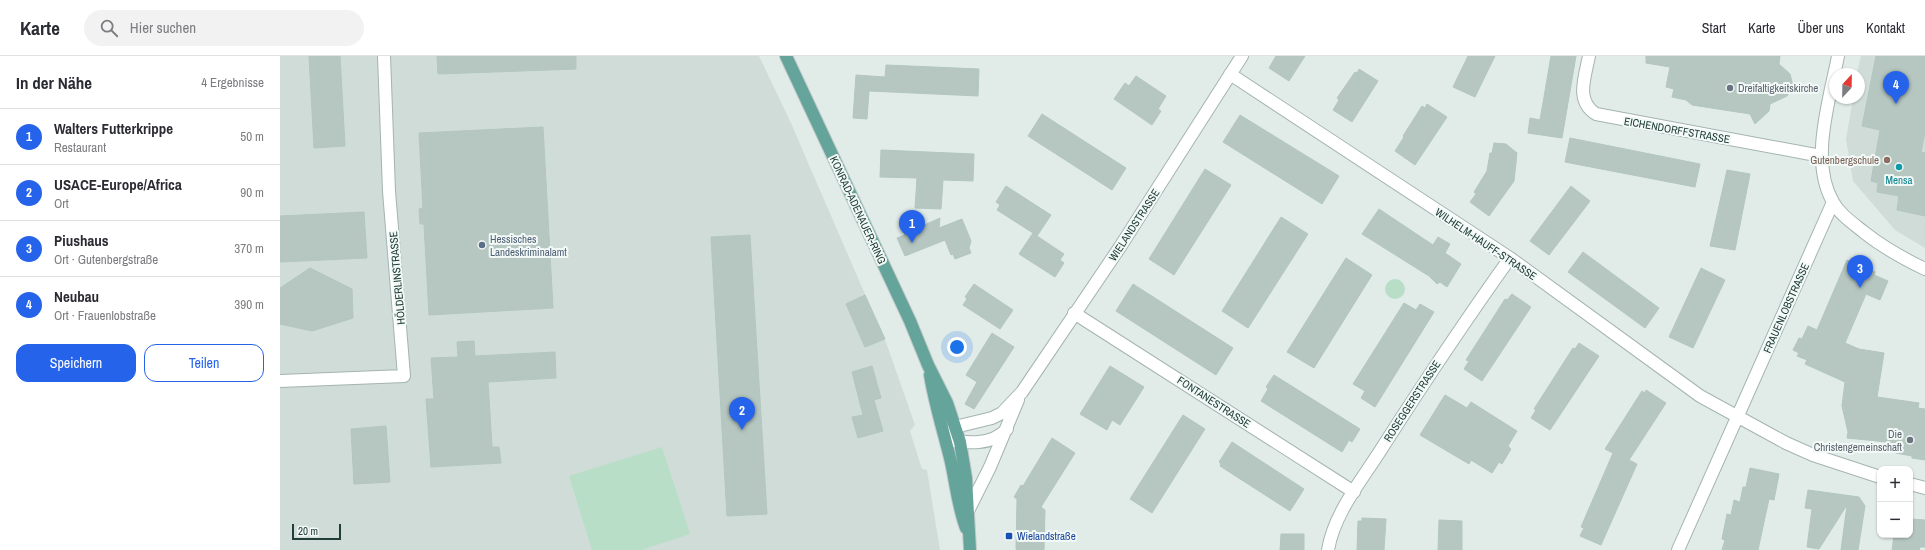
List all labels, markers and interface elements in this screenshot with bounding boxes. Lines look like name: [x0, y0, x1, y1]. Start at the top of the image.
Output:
search box: [84, 10, 364, 46]
text: Karte: [20, 15, 60, 41]
icon: search: [98, 17, 120, 39]
text: Hier suchen: [130, 17, 196, 38]
text: Start: [1702, 19, 1726, 37]
text: Karte: [1748, 19, 1775, 37]
text: Über uns: [1797, 19, 1844, 37]
text: Kontakt: [1866, 19, 1905, 37]
north arrow: [1829, 68, 1865, 104]
text: In der Nähe: [16, 71, 92, 94]
pin: 4: [1883, 71, 1909, 104]
text: 4 Ergebnisse: [201, 74, 264, 91]
place label: Dreifaltigkeitskirche: [1738, 81, 1818, 95]
marker: Dreifaltigkeitskirche: [1725, 83, 1735, 93]
street label: EICHENDORFFSTRASSE: [1623, 114, 1731, 146]
text: Walters Futterkrippe: [54, 118, 173, 139]
text: 1: [26, 128, 32, 145]
text: 50 m: [240, 128, 264, 145]
text: Restaurant: [54, 139, 106, 156]
place label: Gutenbergschule: [1810, 153, 1879, 167]
street label: KONRAD-ADENAUER-RING: [827, 154, 889, 266]
marker: Gutenbergschule: [1882, 155, 1892, 165]
marker: Mensa: [1894, 162, 1904, 172]
place label: Mensa: [1885, 173, 1913, 187]
text: USACE-Europe/Africa: [54, 174, 182, 195]
text: 2: [26, 184, 32, 201]
text: 90 m: [240, 184, 264, 201]
street label: WIELANDSTRASSE: [1105, 186, 1163, 264]
text: Ort: [54, 195, 69, 212]
street label: WILHELM-HAUFF-STRASSE: [1433, 205, 1539, 283]
pin: 1: [899, 210, 925, 243]
text: Piushaus: [54, 230, 109, 251]
street label: HÖLDERLINSTRASSE: [386, 231, 408, 325]
place label: Hessisches Landeskriminalamt: [490, 232, 567, 259]
text: 3: [26, 240, 32, 257]
text: 370 m: [234, 240, 264, 257]
marker: Hessisches Landeskriminalamt: [477, 240, 487, 250]
text: Ort · Gutenbergstraße: [54, 251, 158, 268]
pin: 3: [1847, 255, 1873, 288]
street label: FRAUENLOBSTRASSE: [1760, 261, 1812, 355]
text: Neubau: [54, 286, 99, 307]
text: 4: [26, 296, 32, 313]
text: 390 m: [234, 296, 264, 313]
text: Ort · Frauenlobstraße: [54, 307, 156, 324]
your location: [947, 337, 967, 357]
button: Speichern: [16, 344, 136, 382]
button: Teilen: [144, 344, 264, 382]
street label: ROSEGGERSTRASSE: [1380, 358, 1444, 444]
street label: FONTANESTRASSE: [1175, 373, 1253, 431]
pin: 2: [729, 397, 755, 430]
place label: Die Christengemeinschaft: [1814, 427, 1902, 454]
marker: Die Christengemeinschaft: [1905, 435, 1915, 445]
map controls: [1877, 466, 1913, 538]
button: +: [1877, 466, 1913, 502]
button: −: [1877, 502, 1913, 538]
scale bar: [292, 522, 341, 541]
text: 20 m: [298, 524, 318, 538]
place label: Wielandstraße: [1017, 529, 1076, 543]
marker: Wielandstraße: [1004, 531, 1014, 541]

